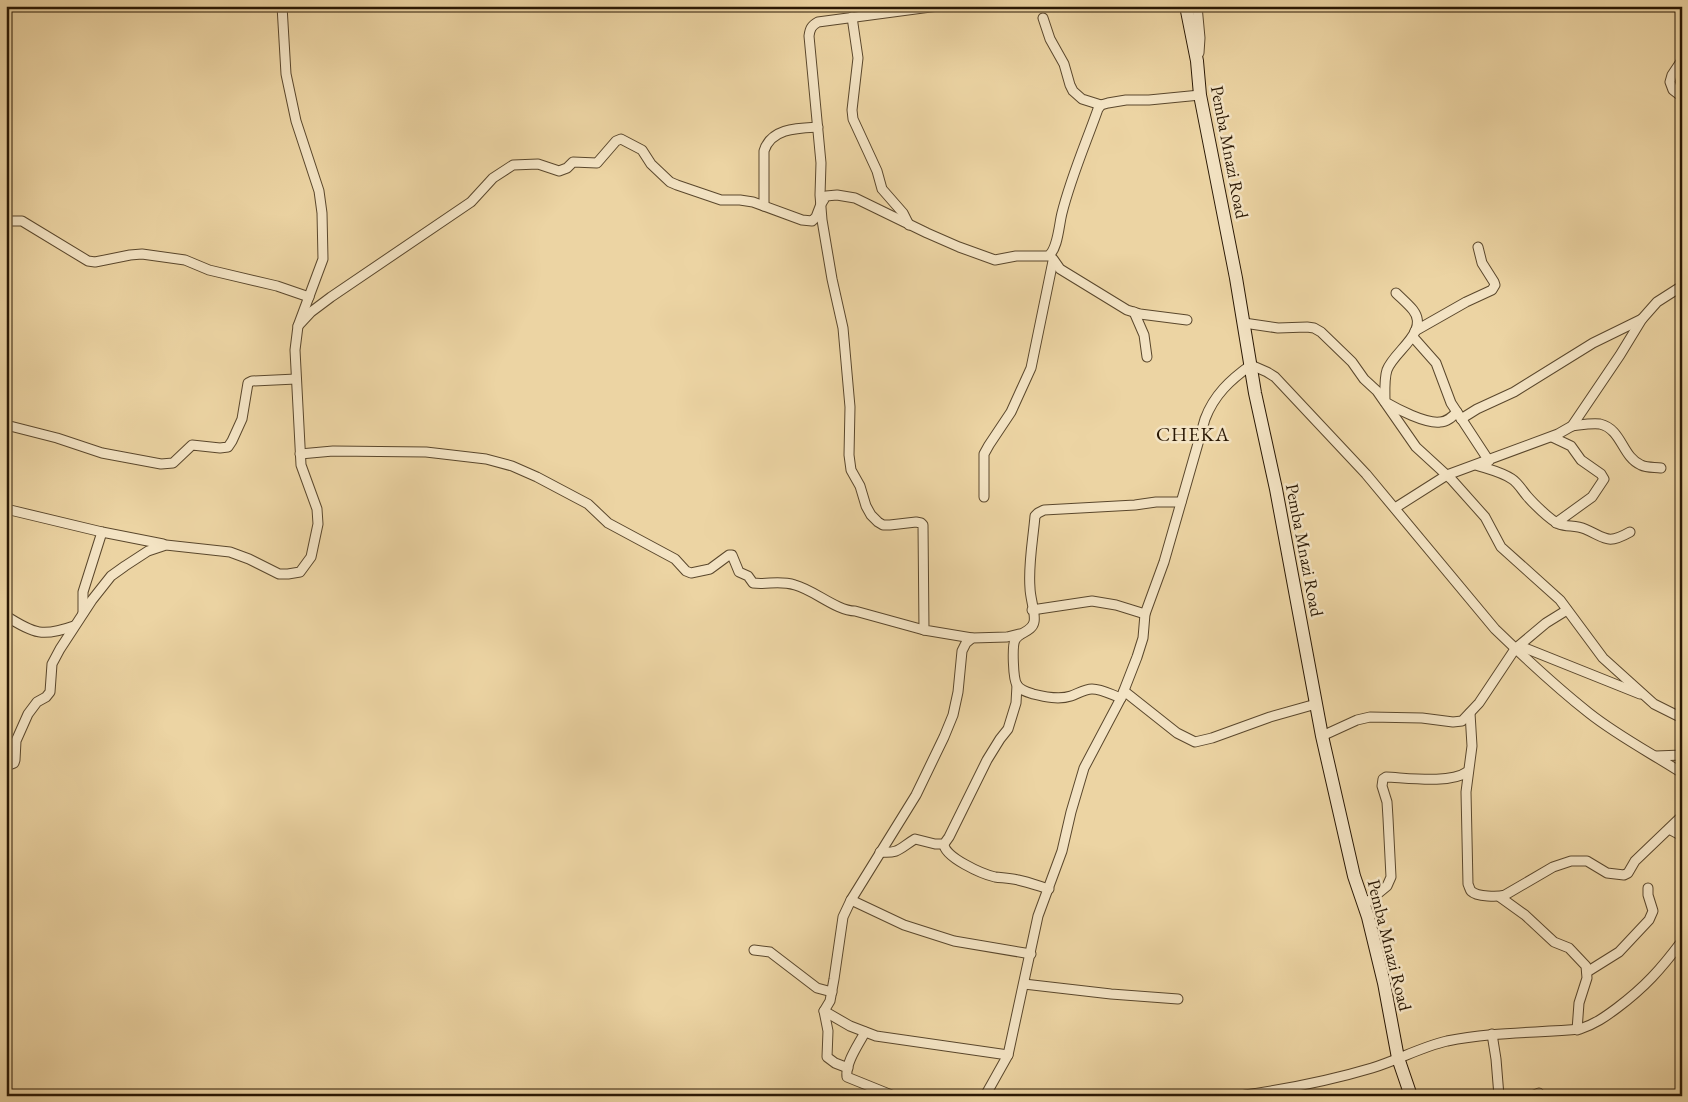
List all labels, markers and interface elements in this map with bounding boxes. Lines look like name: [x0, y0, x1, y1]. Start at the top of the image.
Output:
street label: Pemba Mnazi Road: [1206, 84, 1254, 221]
district label: CHEKA: [1156, 421, 1230, 447]
street label: Pemba Mnazi Road: [1281, 482, 1329, 619]
street label: Pemba Mnazi Road: [1363, 877, 1418, 1014]

